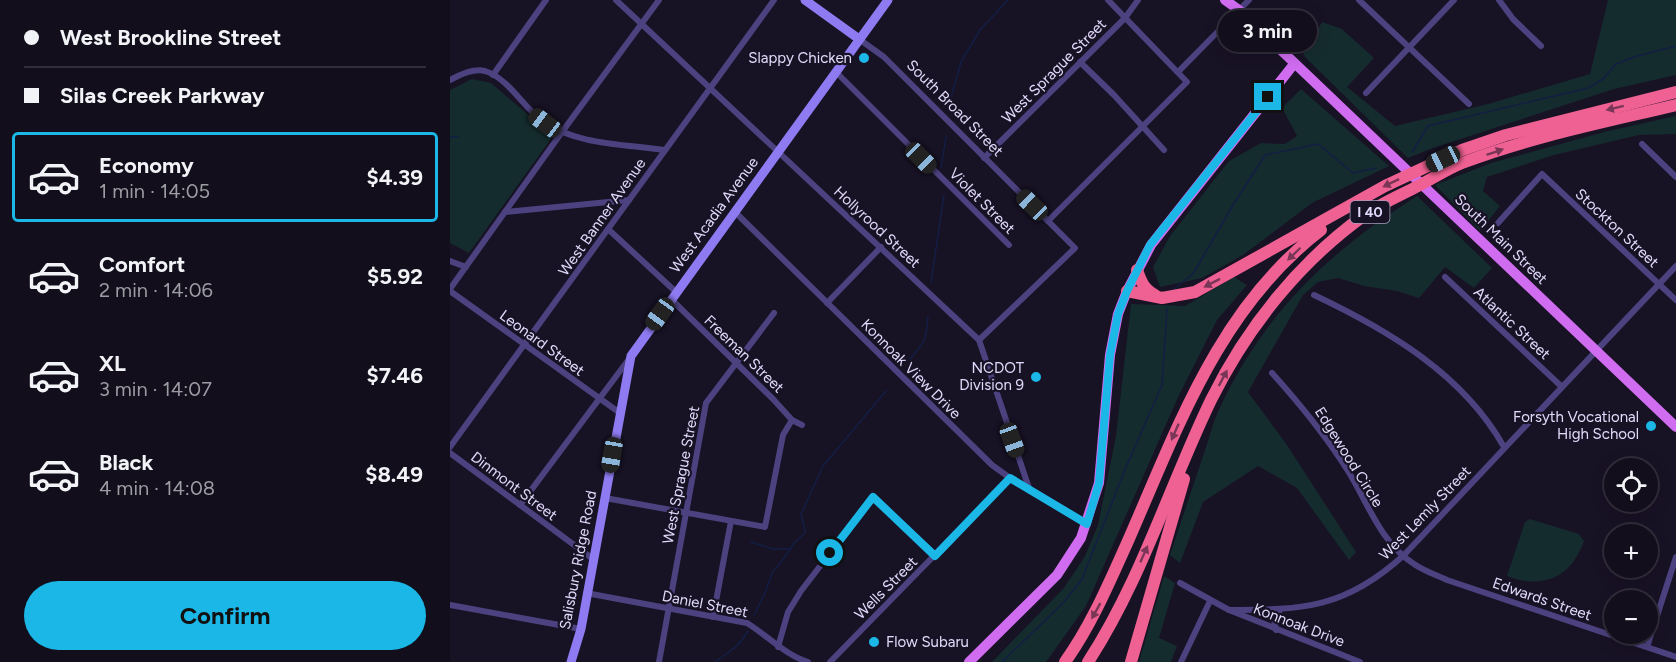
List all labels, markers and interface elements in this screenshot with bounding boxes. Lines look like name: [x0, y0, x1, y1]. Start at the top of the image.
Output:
callout: 3 min: [1218, 10, 1318, 52]
street label: West Sprague Street: [998, 15, 1110, 127]
text: 3 min: [1243, 19, 1292, 43]
text: West Brookline Street: [60, 24, 281, 51]
place label: Slappy Chicken: [748, 49, 852, 67]
marker: Slappy Chicken: [857, 51, 871, 65]
street label: South Broad Street: [903, 56, 1007, 160]
text: Silas Creek Parkway: [60, 82, 265, 109]
route end: [1254, 83, 1281, 110]
one-way arrow: [1605, 103, 1624, 113]
car: [525, 105, 565, 141]
car: [902, 139, 940, 177]
car: [1423, 143, 1463, 175]
one-way arrow: [1486, 147, 1504, 157]
icon: car: [27, 150, 81, 204]
text: Economy: [99, 152, 194, 179]
street label: West Acadia Avenue: [666, 154, 762, 276]
street label: West Banner Avenue: [555, 155, 649, 279]
text: $4.39: [366, 164, 423, 191]
street label: Violet Street: [945, 164, 1019, 238]
text: 1 min · 14:05: [99, 179, 210, 203]
one-way arrow: [1382, 179, 1399, 188]
street label: Hollyrood Street: [830, 182, 924, 272]
street label: Stockton Street: [1572, 185, 1663, 271]
car: [1013, 186, 1051, 224]
street label: South Main Street: [1451, 190, 1551, 288]
road number: I 40: [1350, 201, 1390, 223]
one-way arrow: [1286, 247, 1301, 261]
icon: car: [27, 249, 81, 303]
text: Comfort: [99, 251, 185, 278]
text: $5.92: [367, 263, 423, 290]
text: 2 min · 14:06: [99, 278, 213, 302]
one-way arrow: [1204, 278, 1221, 288]
street label: Atlantic Street: [1470, 283, 1554, 363]
car: [642, 294, 678, 334]
street label: Leonard Street: [496, 306, 588, 380]
street label: Freeman Street: [700, 311, 788, 397]
street label: Konnoak View Drive: [857, 315, 965, 423]
icon: car: [27, 348, 81, 402]
text: XL: [99, 350, 126, 377]
place label: NCDOT Division 9: [959, 359, 1025, 394]
text: $7.46: [366, 362, 423, 389]
one-way arrow: [1218, 369, 1228, 386]
marker: NCDOT Division 9: [1029, 370, 1043, 384]
text: 3 min · 14:07: [99, 377, 212, 401]
street label: West Sprague Street: [659, 404, 703, 546]
street label: Edgewood Circle: [1311, 404, 1387, 510]
place label: Forsyth Vocational High School: [1513, 408, 1639, 443]
marker: Forsyth Vocational High School: [1644, 419, 1658, 433]
car: [997, 420, 1027, 460]
one-way arrow: [1171, 424, 1180, 441]
car: [600, 436, 624, 474]
icon: car: [27, 447, 81, 501]
street label: Dinmont Street: [467, 448, 561, 524]
text: Black: [99, 449, 153, 476]
map controls: [1604, 458, 1658, 644]
button: locate: [1604, 458, 1658, 512]
text: $8.49: [365, 461, 423, 488]
street label: West Lemly Street: [1375, 462, 1475, 564]
text: 4 min · 14:08: [99, 476, 215, 500]
street label: Salisbury Ridge Road: [556, 489, 600, 631]
button: +: [1604, 524, 1658, 578]
route start: [816, 539, 843, 566]
one-way arrow: [1139, 545, 1149, 563]
street label: Wells Street: [851, 553, 921, 623]
street label: Edwards Street: [1490, 574, 1594, 624]
button: Confirm: [24, 581, 426, 650]
street label: Daniel Street: [661, 587, 750, 621]
button: −: [1604, 590, 1658, 644]
street label: Konnoak Drive: [1251, 599, 1347, 651]
one-way arrow: [1091, 602, 1101, 619]
place label: Flow Subaru: [886, 633, 969, 651]
marker: Flow Subaru: [867, 635, 881, 649]

